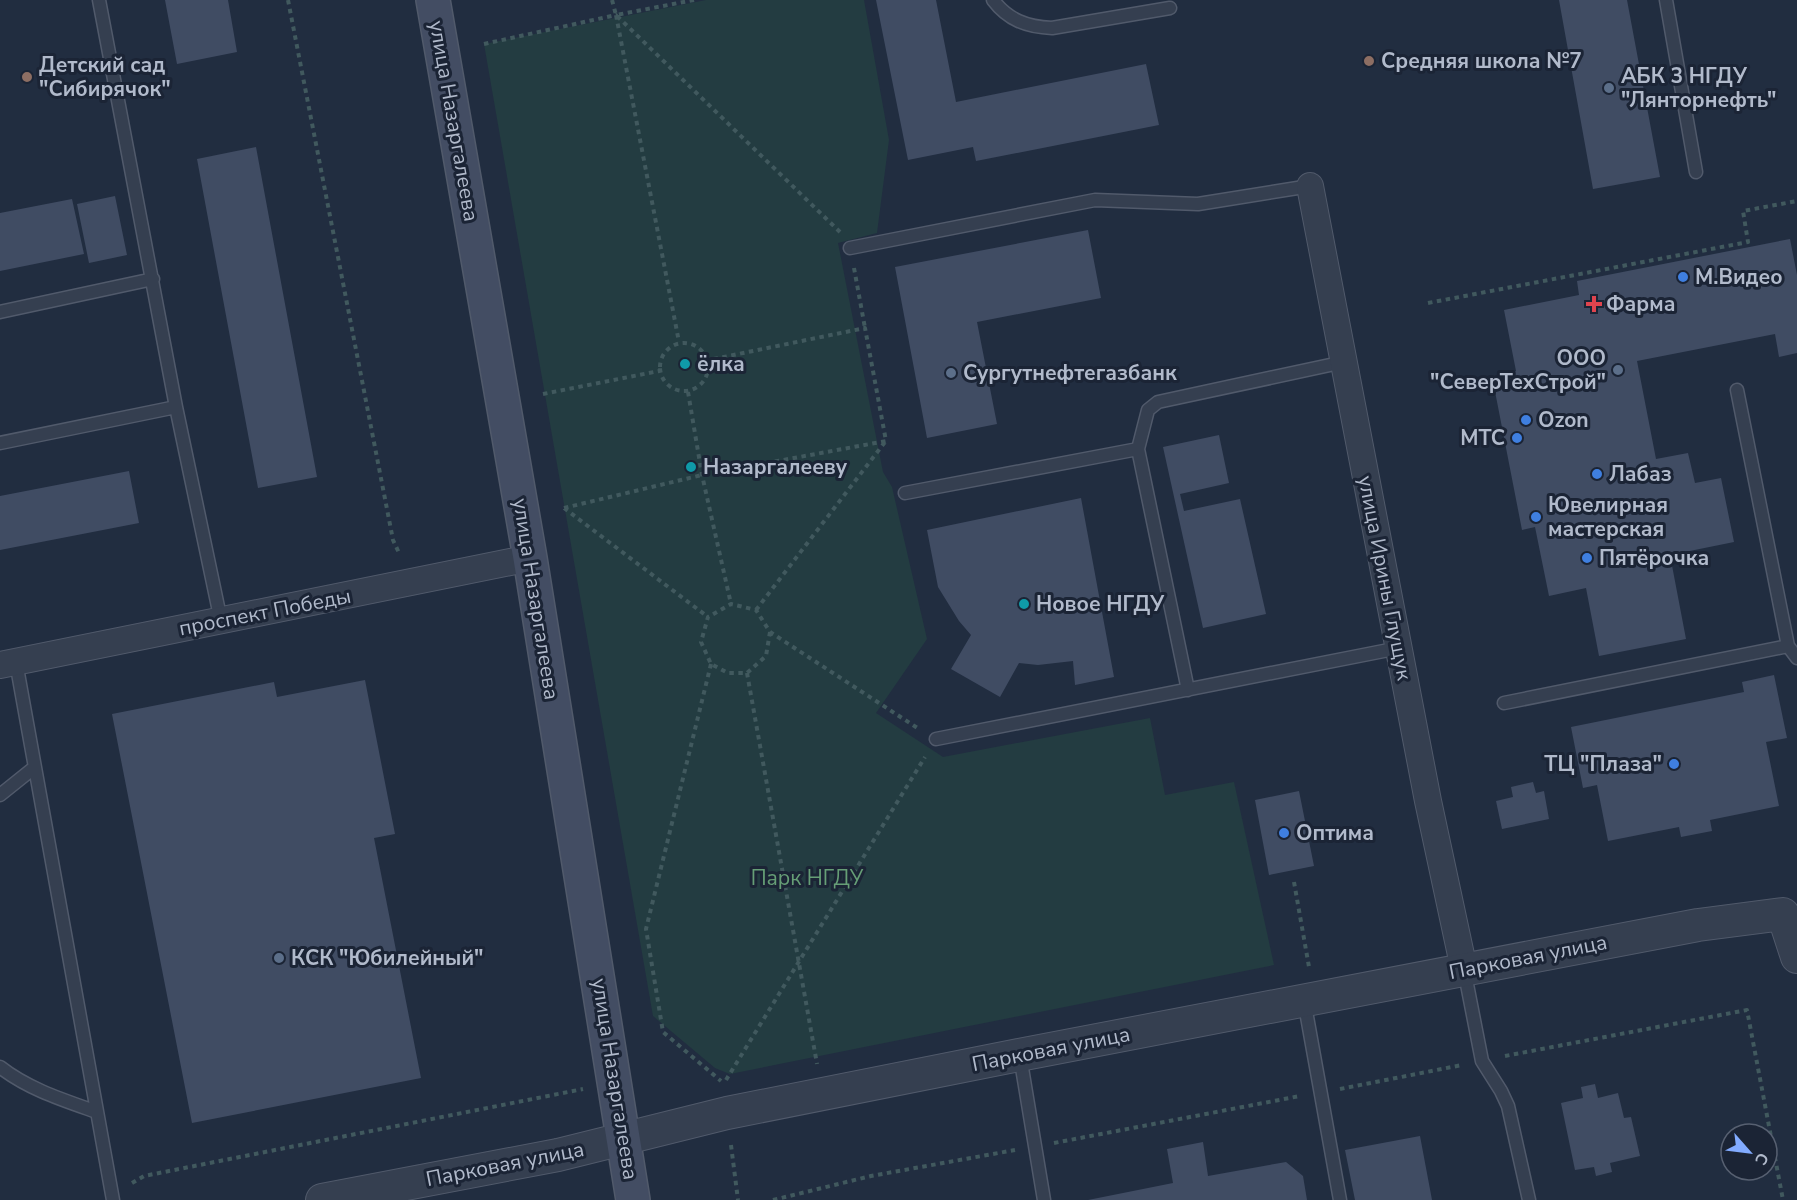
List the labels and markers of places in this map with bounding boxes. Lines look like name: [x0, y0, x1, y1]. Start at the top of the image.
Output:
place label: Средняя школа №7: [1381, 47, 1582, 75]
place label: Детский сад "Сибирячок": [39, 51, 171, 103]
marker: Средняя школа №7: [1362, 54, 1376, 68]
place label: АБК 3 НГДУ "Лянторнефть": [1621, 62, 1776, 114]
marker: Детский сад "Сибирячок": [20, 70, 34, 84]
marker: АБК 3 НГДУ "Лянторнефть": [1602, 81, 1616, 95]
place label: М.Видео: [1695, 263, 1783, 291]
marker: М.Видео: [1676, 270, 1690, 284]
place label: Фарма: [1606, 290, 1675, 318]
marker: Фарма: [1587, 297, 1601, 311]
place label: ООО "СеверТехСтрой": [1430, 344, 1606, 396]
place label: ёлка: [697, 350, 745, 378]
marker: ёлка: [678, 357, 692, 371]
place label: Сургутнефтегазбанк: [963, 359, 1177, 387]
marker: ООО "СеверТехСтрой": [1611, 363, 1625, 377]
marker: Сургутнефтегазбанк: [944, 366, 958, 380]
place label: Ozon: [1538, 406, 1589, 434]
marker: Ozon: [1519, 413, 1533, 427]
place label: МТС: [1460, 424, 1505, 452]
marker: МТС: [1510, 431, 1524, 445]
place label: Назаргалееву: [703, 453, 848, 481]
marker: Назаргалееву: [684, 460, 698, 474]
place label: Лабаз: [1609, 460, 1672, 488]
marker: Лабаз: [1590, 467, 1604, 481]
place label: Ювелирная мастерская: [1548, 491, 1668, 543]
marker: Ювелирная мастерская: [1529, 510, 1543, 524]
place label: Пятёрочка: [1599, 544, 1709, 572]
marker: Пятёрочка: [1580, 551, 1594, 565]
place label: Новое НГДУ: [1036, 590, 1165, 618]
marker: Новое НГДУ: [1017, 597, 1031, 611]
place label: ТЦ "Плаза": [1544, 750, 1662, 778]
marker: ТЦ "Плаза": [1667, 757, 1681, 771]
place label: Оптима: [1296, 819, 1374, 847]
marker: Оптима: [1277, 826, 1291, 840]
place label: КСК "Юбилейный": [291, 944, 483, 972]
marker: КСК "Юбилейный": [272, 951, 286, 965]

